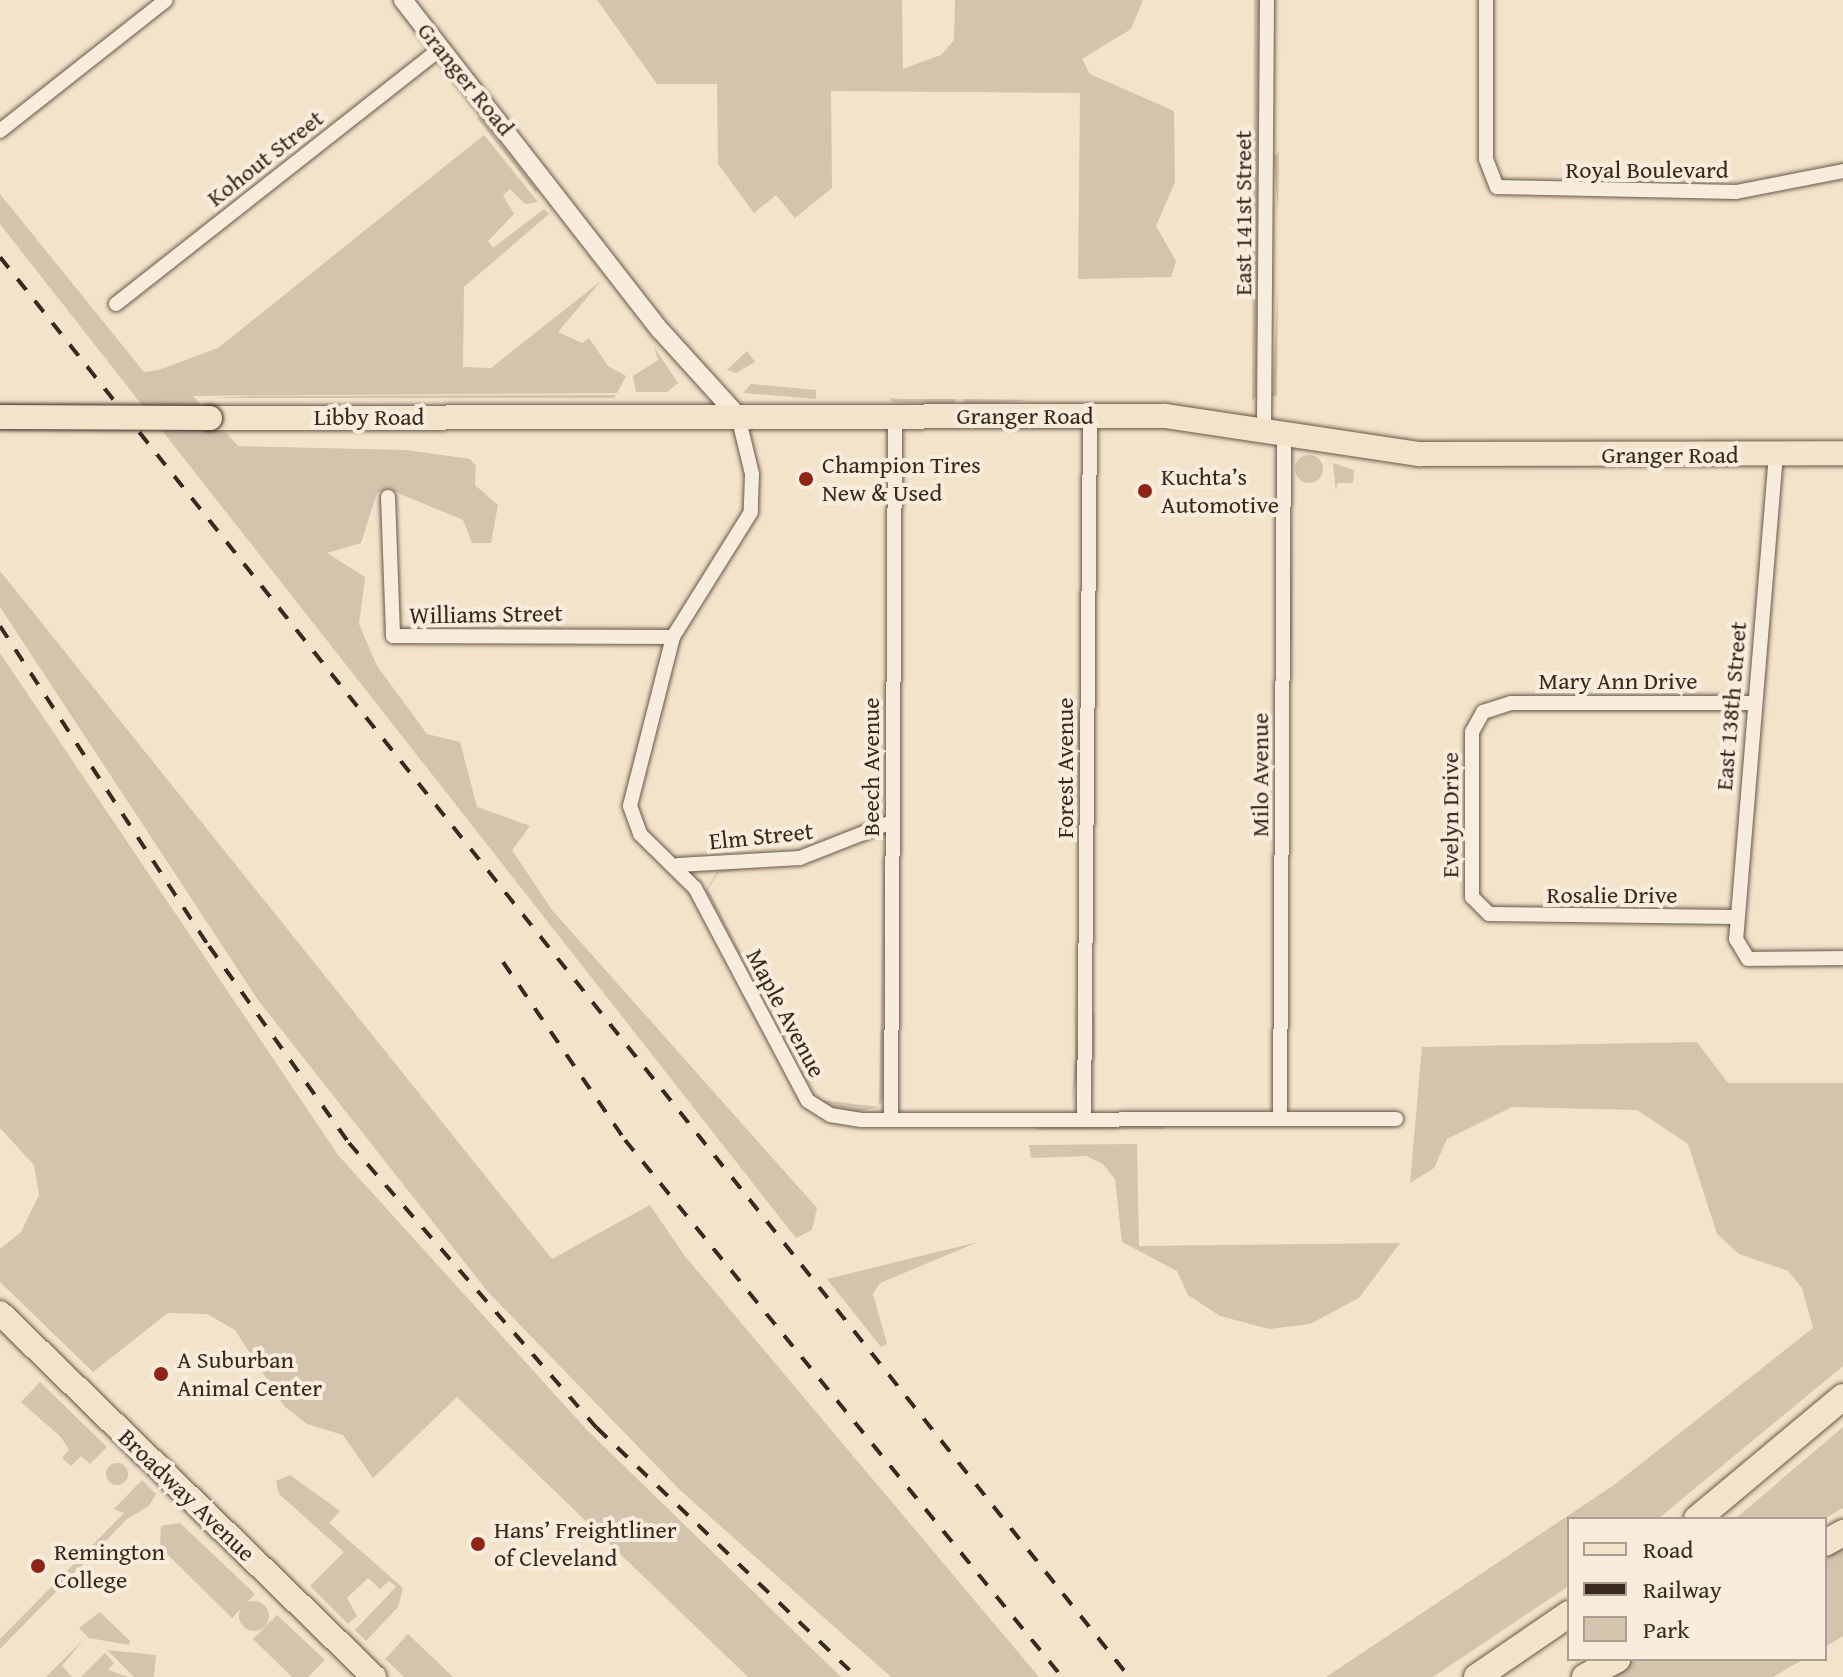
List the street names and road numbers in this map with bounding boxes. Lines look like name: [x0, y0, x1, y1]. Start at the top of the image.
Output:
street label: Granger Road: [412, 17, 520, 141]
street label: Kohout Street: [201, 104, 329, 212]
street label: East 141st Street: [1229, 130, 1257, 296]
street label: Royal Boulevard: [1565, 156, 1729, 184]
street label: Granger Road: [956, 402, 1094, 430]
street label: Libby Road: [314, 403, 424, 431]
street label: Granger Road: [1601, 441, 1739, 469]
street label: Williams Street: [409, 598, 563, 630]
street label: East 138th Street: [1709, 620, 1753, 792]
street label: Mary Ann Drive: [1539, 667, 1697, 695]
street label: Beech Avenue: [857, 698, 885, 836]
street label: Forest Avenue: [1051, 698, 1079, 838]
street label: Milo Avenue: [1246, 713, 1274, 837]
street label: Evelyn Drive: [1436, 752, 1464, 878]
street label: Elm Street: [708, 816, 814, 856]
street label: Rosalie Drive: [1547, 881, 1677, 909]
street label: Maple Avenue: [740, 944, 832, 1082]
street label: Broadway Avenue: [113, 1423, 261, 1567]

